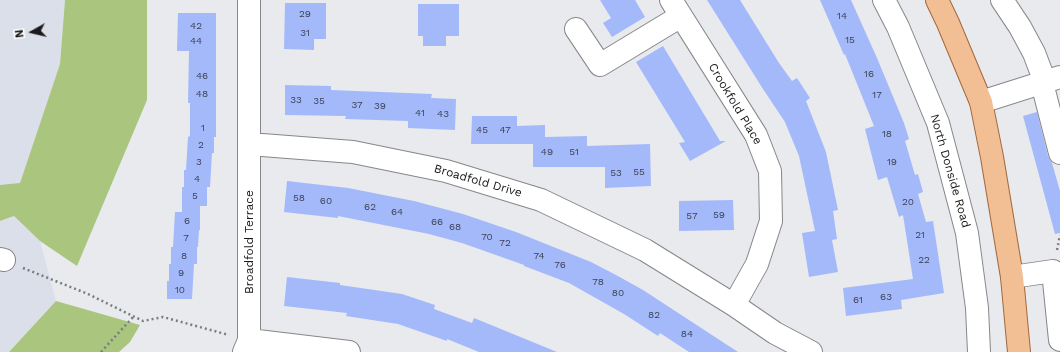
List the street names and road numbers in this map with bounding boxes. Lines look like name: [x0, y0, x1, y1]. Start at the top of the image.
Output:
street label: Crookfold Place: [705, 61, 765, 147]
street label: North Donside Road: [927, 112, 973, 230]
street label: Broadfold Drive: [432, 162, 524, 200]
street label: Broadfold Terrace: [242, 190, 256, 294]

